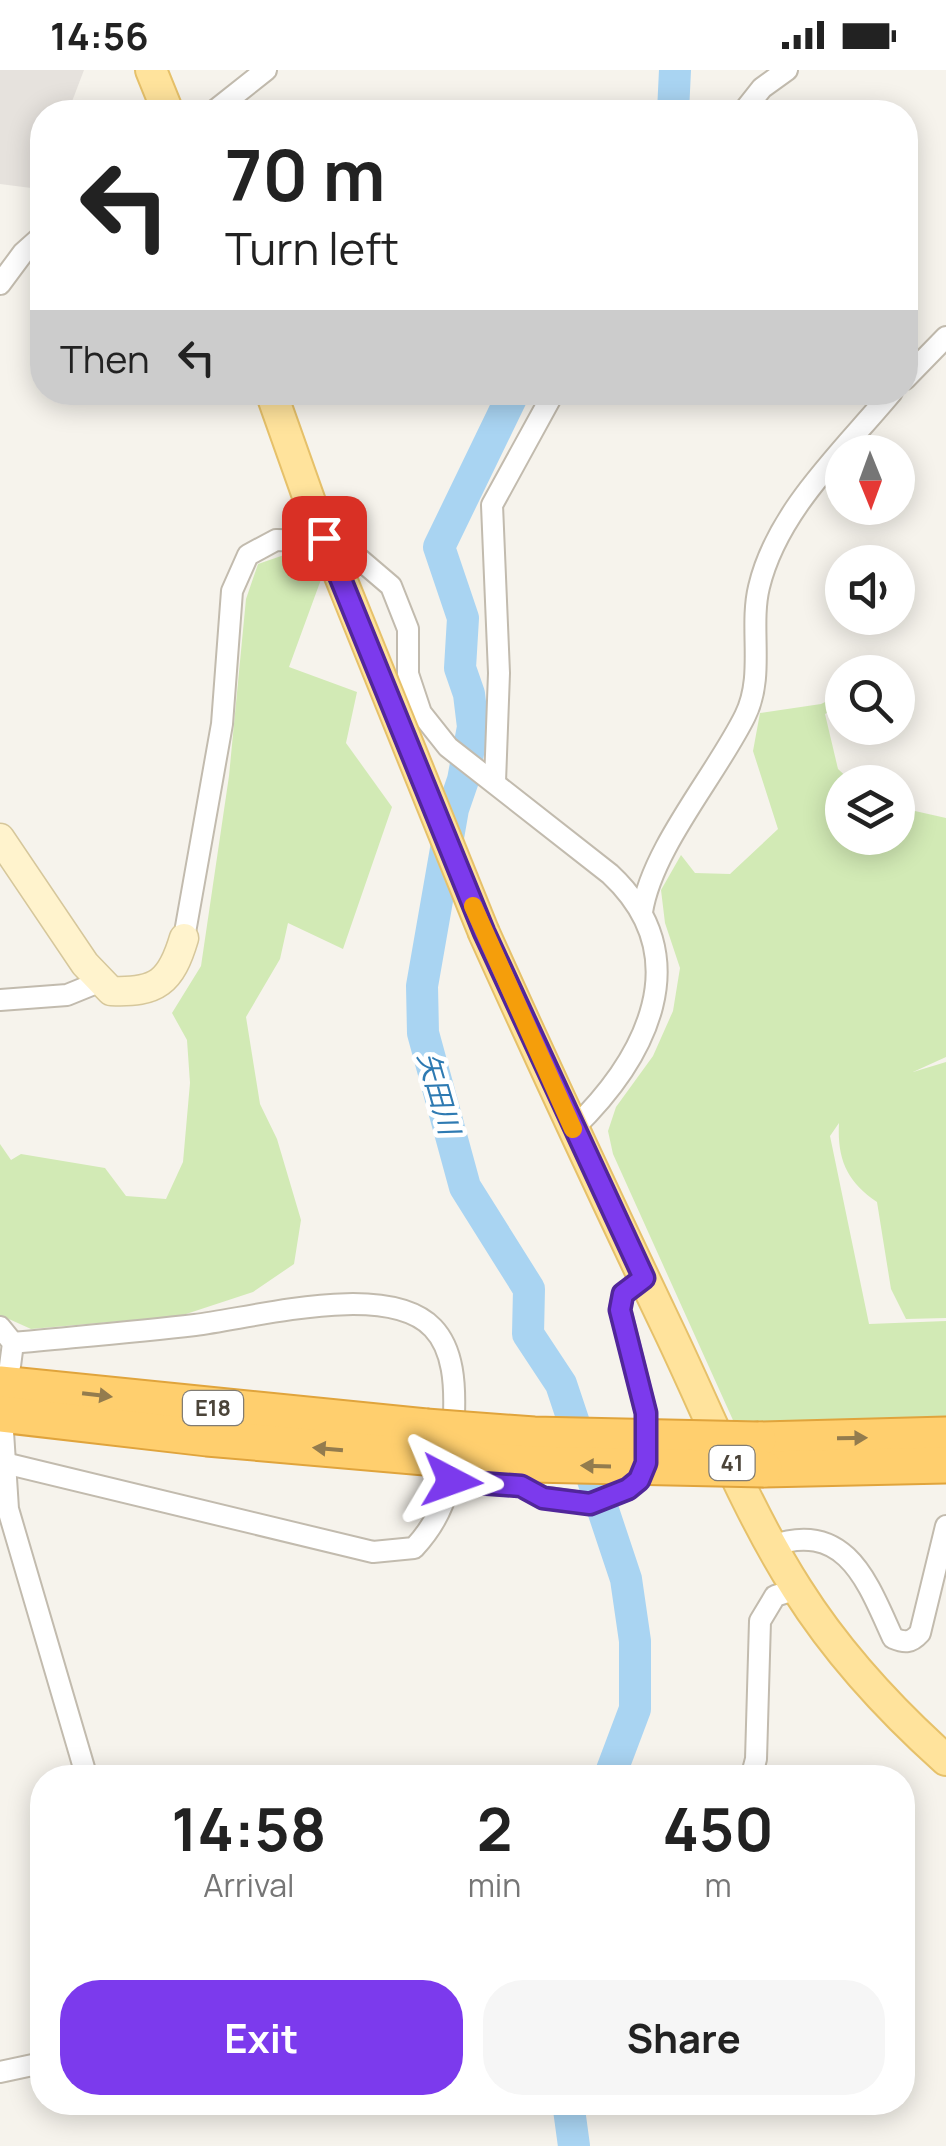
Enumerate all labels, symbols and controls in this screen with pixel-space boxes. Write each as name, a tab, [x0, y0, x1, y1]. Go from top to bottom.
text: 14:56	[50, 9, 149, 61]
text: 70 m	[225, 126, 385, 222]
icon: left	[60, 140, 190, 270]
text: Turn left	[225, 217, 399, 279]
icon: left	[169, 330, 224, 385]
text: Then	[60, 332, 149, 384]
north arrow	[825, 435, 915, 525]
map controls	[825, 435, 915, 855]
pin	[282, 496, 367, 581]
icon: arrive	[297, 511, 352, 566]
button: sound	[825, 545, 915, 635]
button: search	[825, 655, 915, 745]
button: layers	[825, 765, 915, 855]
water label: 矢田川	[410, 1047, 471, 1141]
one-way arrow	[81, 1387, 113, 1403]
road number: E18	[183, 1391, 243, 1425]
position arrow	[400, 1429, 504, 1533]
one-way arrow	[837, 1429, 869, 1445]
one-way arrow	[312, 1440, 344, 1456]
road number: 41	[710, 1446, 754, 1480]
one-way arrow	[580, 1458, 612, 1474]
text: 14:58	[171, 1787, 326, 1869]
text: 2	[477, 1787, 512, 1869]
text: 450	[663, 1787, 774, 1869]
text: Arrival	[203, 1863, 295, 1907]
text: min	[468, 1863, 521, 1907]
text: m	[705, 1863, 732, 1907]
button: Exit	[60, 1980, 463, 2095]
button: Share	[483, 1980, 885, 2095]

